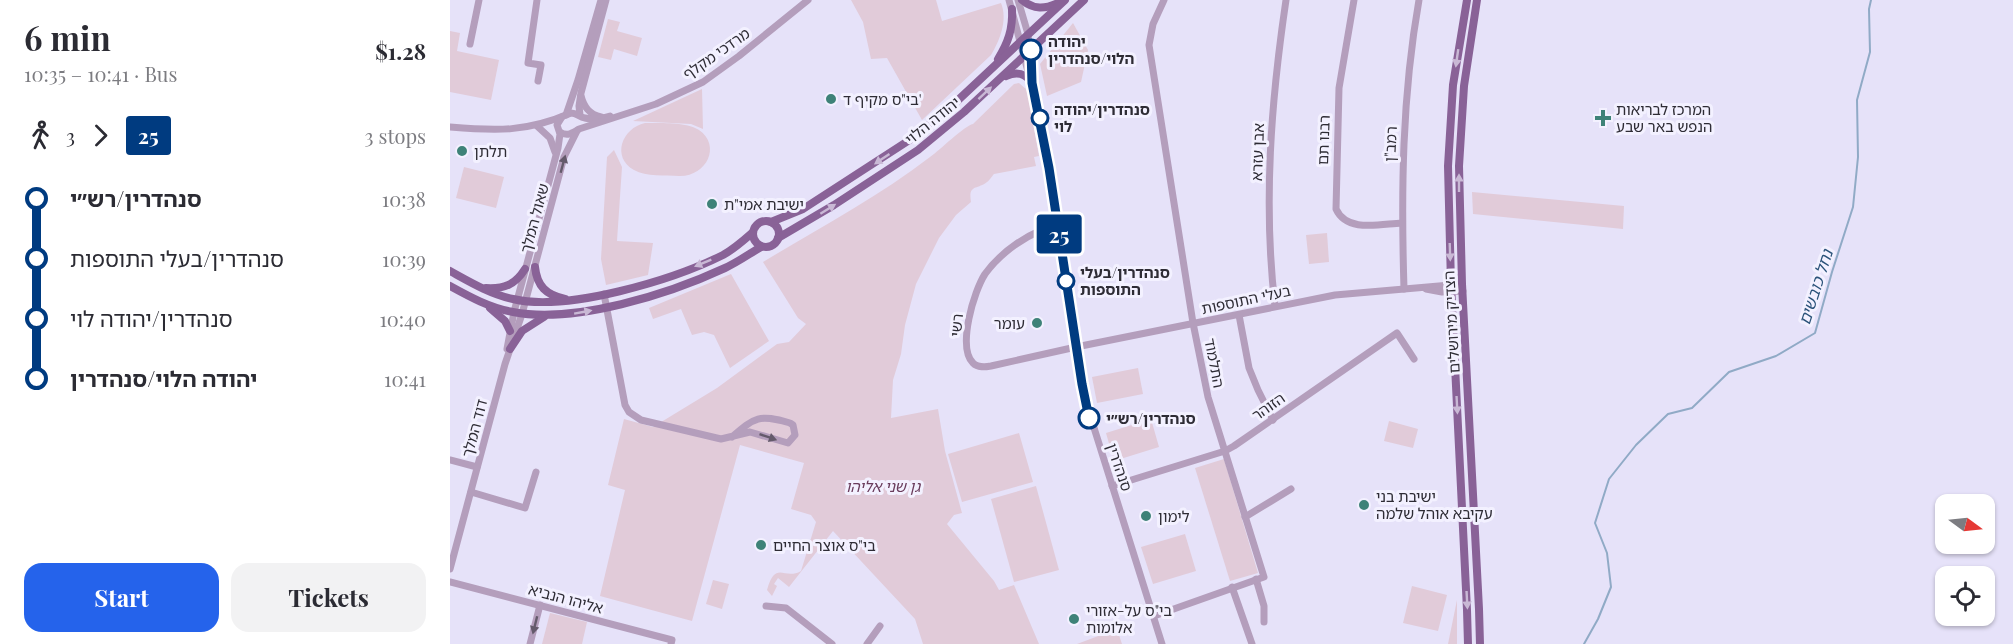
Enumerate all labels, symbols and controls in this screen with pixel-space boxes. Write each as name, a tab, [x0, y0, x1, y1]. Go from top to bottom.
text: 6 min	[24, 15, 111, 59]
street label: מרדכי מקלף	[679, 23, 753, 83]
place label: יהודה הלוי/סנהדרין	[1048, 31, 1134, 68]
text: $1.28	[375, 36, 426, 66]
marker: יהודה הלוי/סנהדרין	[1020, 39, 1042, 61]
one-way arrow	[1453, 48, 1462, 67]
text: 10:35 – 10:41 · Bus	[24, 60, 177, 87]
one-way arrow	[977, 86, 992, 100]
place label: בי"ס מקיף ד'	[843, 89, 922, 109]
marker: בי"ס מקיף ד'	[824, 92, 838, 106]
street label: יהודה הלוי	[900, 92, 964, 148]
place label: סנהדרין/יהודה לוי	[1054, 99, 1150, 136]
place label: המרכז לבריאות הנפש באר שבע	[1616, 99, 1712, 136]
marker: סנהדרין/יהודה לוי	[1031, 109, 1049, 127]
marker: המרכז לבריאות הנפש באר שבע	[1594, 109, 1612, 127]
street label: רבנו תם	[1312, 115, 1334, 165]
icon: walk	[24, 119, 57, 152]
icon: forward	[84, 119, 117, 152]
text: 25	[138, 121, 159, 149]
text: 3	[66, 122, 75, 149]
text: 3 stops	[364, 122, 426, 149]
street label: אבן עזרא	[1246, 123, 1268, 181]
street label: רמב"ן	[1379, 126, 1401, 162]
place label: תלתן	[474, 141, 507, 161]
marker: תלתן	[455, 144, 469, 158]
one-way arrow	[874, 153, 890, 164]
one-way arrow	[558, 155, 568, 173]
one-way arrow	[1454, 174, 1464, 193]
street label: שאול המלך	[515, 181, 553, 255]
text: סנהדרין/רש״י	[70, 183, 202, 213]
text: 10:38	[382, 185, 426, 212]
place label: ישיבת אמי"ת	[724, 194, 804, 214]
marker: ישיבת אמי"ת	[705, 197, 719, 211]
one-way arrow	[820, 203, 837, 214]
line badge: 25	[1032, 214, 1086, 254]
text: 25	[1049, 220, 1069, 248]
text: סנהדרין/בעלי התוספות	[70, 243, 284, 273]
one-way arrow	[1445, 243, 1455, 262]
text: 10:39	[382, 245, 426, 272]
water label: נחל כובשים	[1793, 246, 1837, 327]
one-way arrow	[694, 259, 712, 268]
place label: סנהדרין/בעלי התוספות	[1080, 262, 1170, 299]
street label: הצדיק מירושלים	[1438, 270, 1464, 374]
marker: סנהדרין/בעלי התוספות	[1057, 272, 1075, 290]
street label: בעלי התוספות	[1200, 280, 1293, 318]
text: סנהדרין/יהודה לוי	[70, 303, 233, 333]
text: 10:40	[379, 305, 426, 332]
one-way arrow	[574, 307, 593, 316]
street label: רשי	[945, 312, 967, 338]
place label: עומר	[994, 313, 1025, 333]
marker: עומר	[1030, 316, 1044, 330]
street label: התלמוד	[1200, 337, 1230, 389]
text: יהודה הלוי/סנהדרין	[70, 363, 257, 393]
text: 10:41	[384, 365, 426, 392]
street label: הזוהר	[1247, 387, 1289, 425]
one-way arrow	[1452, 396, 1462, 415]
street label: דוד המלך	[457, 397, 491, 459]
marker: סנהדרין/רש״י	[1078, 407, 1100, 429]
place label: סנהדרין/רש״י	[1106, 408, 1196, 428]
one-way arrow	[759, 433, 777, 442]
street label: סנהדרין	[1102, 440, 1138, 494]
park label: גן שני אליהו	[846, 476, 922, 496]
place label: ישיבת בני עקיבא אוהל שלמה	[1376, 486, 1493, 523]
north arrow	[1935, 494, 1995, 554]
map controls	[1935, 494, 1995, 626]
marker: ישיבת בני עקיבא אוהל שלמה	[1357, 498, 1371, 512]
place label: לימון	[1158, 506, 1190, 526]
marker: לימון	[1139, 509, 1153, 523]
place label: בי"ס אוצר החיים	[773, 535, 876, 555]
marker: בי"ס אוצר החיים	[754, 538, 768, 552]
button: Start	[24, 563, 219, 632]
button: Tickets	[231, 563, 426, 632]
button: locate	[1935, 566, 1995, 626]
street label: אליהו הנביא	[526, 578, 606, 618]
one-way arrow	[1462, 591, 1471, 610]
place label: בי"ס על-אזורי אלומות	[1086, 600, 1173, 637]
marker: בי"ס על-אזורי אלומות	[1067, 612, 1081, 626]
one-way arrow	[529, 616, 539, 634]

